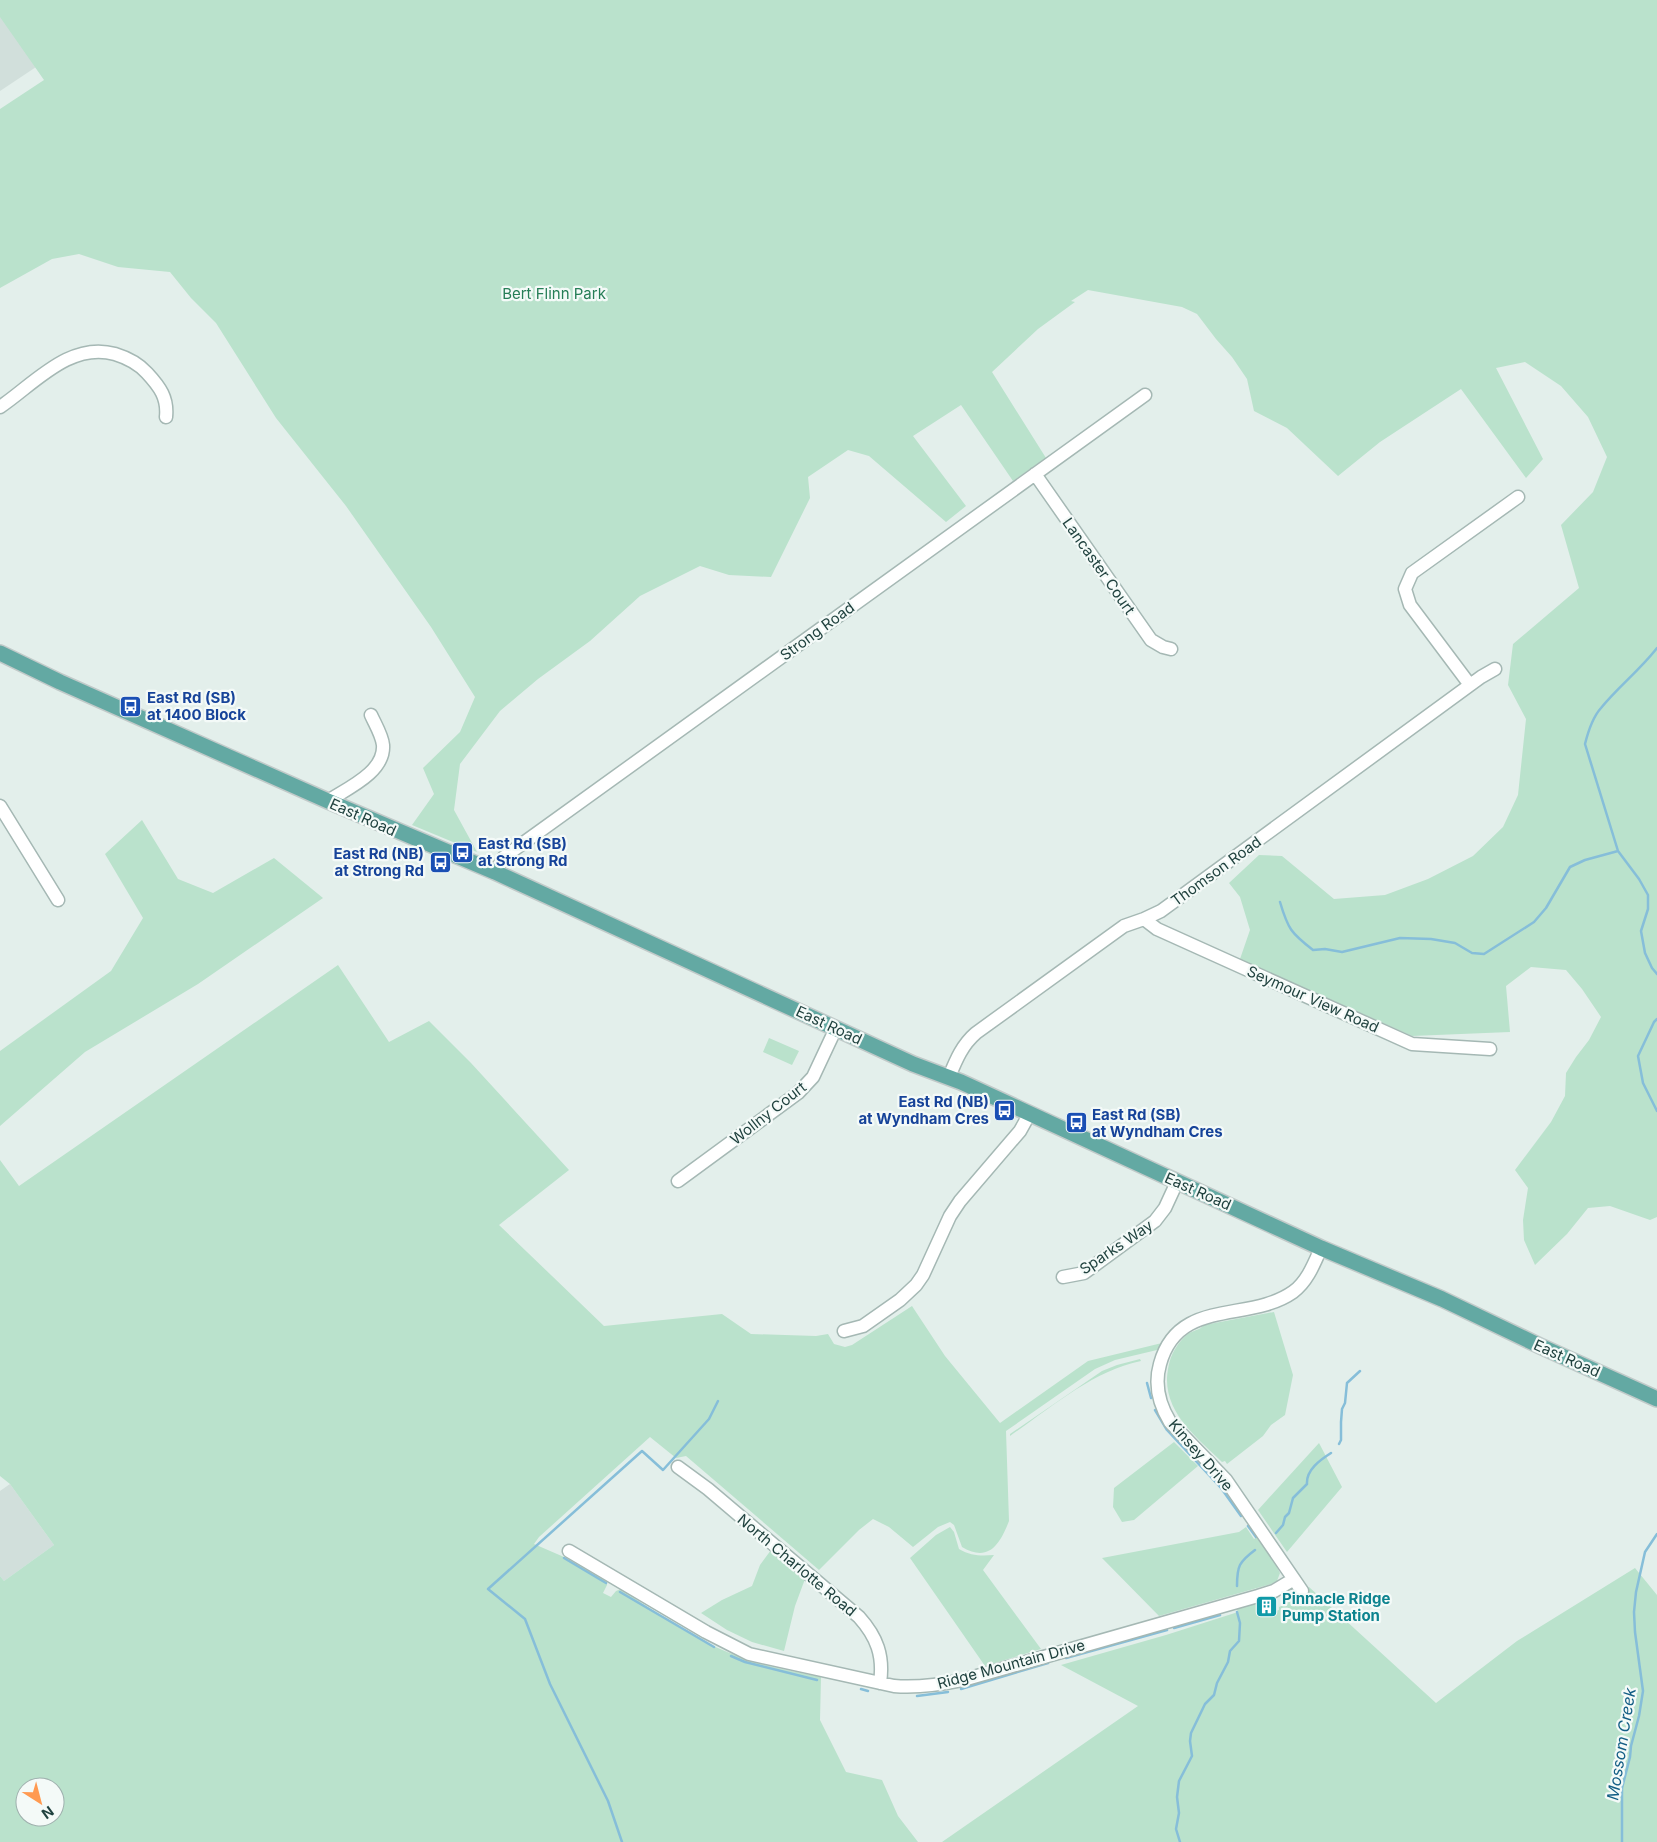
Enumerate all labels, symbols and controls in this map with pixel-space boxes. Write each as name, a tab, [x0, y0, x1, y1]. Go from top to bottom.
park label: Bert Flinn Park	[502, 284, 607, 303]
street label: Lancaster Court	[1059, 514, 1139, 618]
street label: Strong Road	[776, 598, 858, 664]
place label: East Rd (SB) at 1400 Block	[147, 688, 246, 724]
bus stop icon: East Rd (SB) at 1400 Block	[119, 694, 143, 718]
street label: East Road	[327, 794, 399, 840]
street label: Thomson Road	[1167, 832, 1265, 910]
place label: East Rd (SB) at Strong Rd	[478, 834, 568, 870]
bus stop icon: East Rd (SB) at Strong Rd	[450, 840, 474, 864]
place label: East Rd (NB) at Strong Rd	[333, 844, 424, 880]
bus stop icon: East Rd (NB) at Strong Rd	[428, 850, 452, 874]
street label: Seymour View Road	[1244, 961, 1382, 1037]
street label: East Road	[793, 1001, 865, 1049]
street label: Wollny Court	[726, 1077, 810, 1149]
place label: East Rd (NB) at Wyndham Cres	[858, 1092, 989, 1128]
bus stop icon: East Rd (NB) at Wyndham Cres	[993, 1098, 1017, 1122]
place label: East Rd (SB) at Wyndham Cres	[1092, 1105, 1223, 1141]
bus stop icon: East Rd (SB) at Wyndham Cres	[1064, 1111, 1088, 1135]
street label: East Road	[1162, 1168, 1234, 1214]
street label: Sparks Way	[1076, 1215, 1157, 1278]
street label: East Road	[1531, 1335, 1603, 1381]
street label: Kinsey Drive	[1165, 1415, 1237, 1495]
street label: North Charlotte Road	[734, 1510, 860, 1620]
place label: Pinnacle Ridge Pump Station	[1282, 1589, 1390, 1625]
building icon: Pinnacle Ridge Pump Station	[1254, 1595, 1278, 1619]
street label: Ridge Mountain Drive	[935, 1635, 1087, 1693]
water label: Mossom Creek	[1602, 1686, 1640, 1802]
north arrow	[15, 1777, 65, 1827]
text: N	[39, 1803, 57, 1823]

